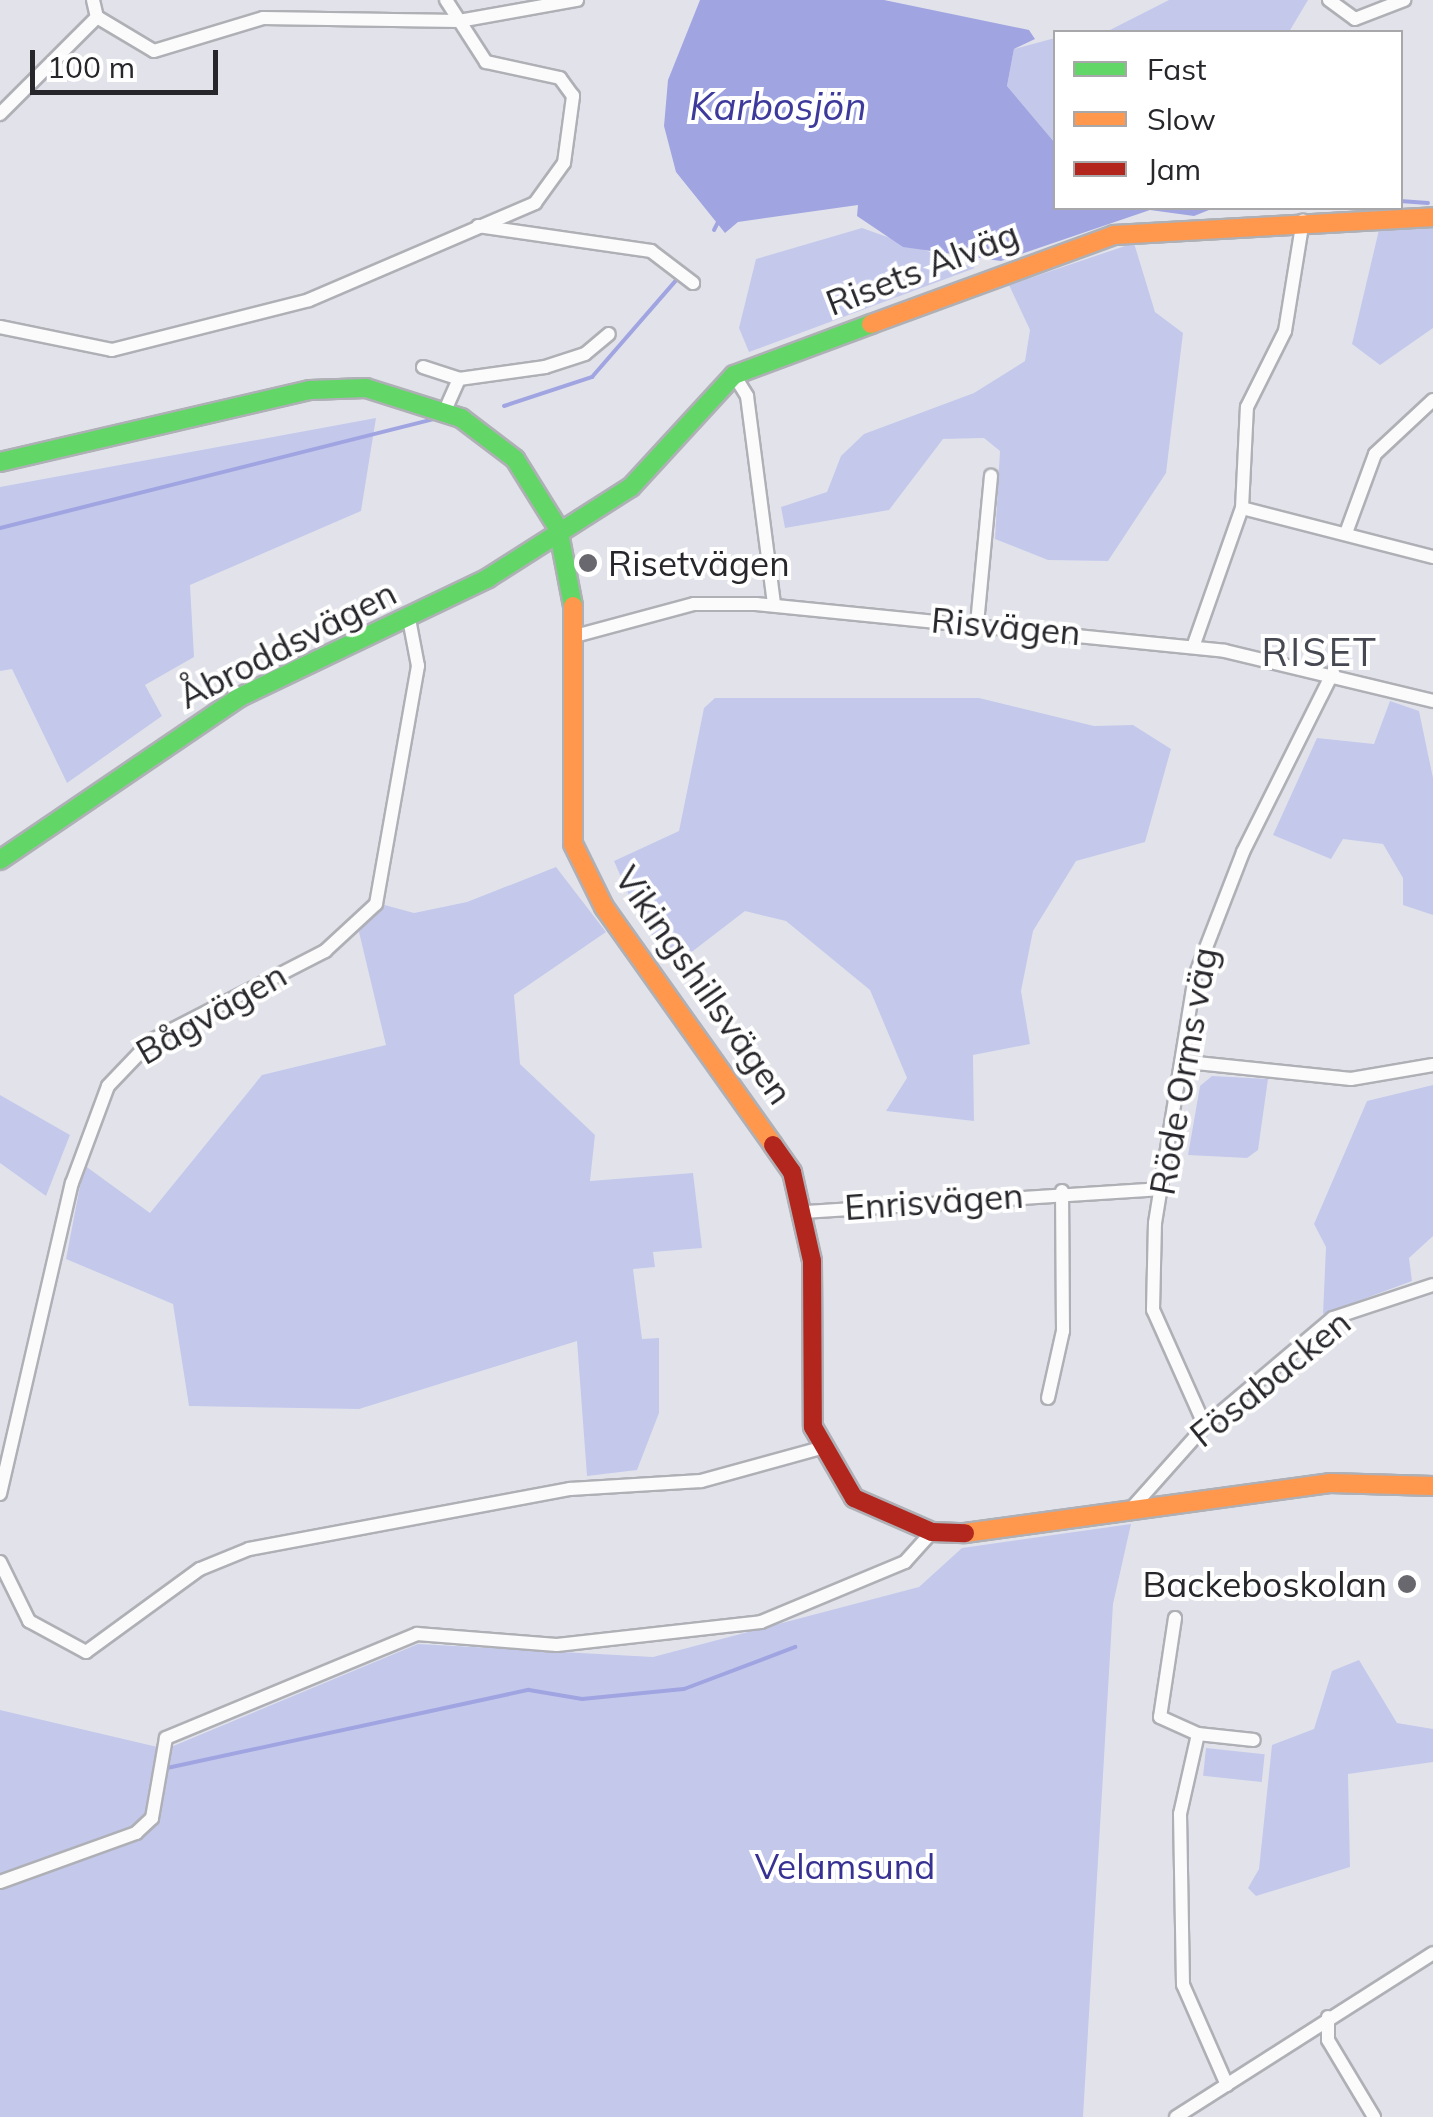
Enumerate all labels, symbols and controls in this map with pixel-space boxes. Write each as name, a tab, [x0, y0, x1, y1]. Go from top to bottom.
scale bar	[35, 30, 222, 92]
legend	[1053, 30, 1403, 210]
text: 100 m	[47, 48, 135, 86]
text: Fast	[1147, 50, 1207, 88]
water label: Karbosjön	[689, 84, 867, 130]
text: Slow	[1147, 100, 1216, 138]
text: Jam	[1147, 150, 1201, 188]
street label: Risets Alväg	[820, 212, 1024, 324]
place label: Risetvägen	[608, 542, 790, 584]
marker: Risetvägen	[577, 552, 599, 574]
street label: Åbroddsvägen	[171, 571, 403, 717]
street label: Risvägen	[930, 599, 1082, 653]
district label: RISET	[1261, 630, 1379, 676]
street label: Vikingshillsvägen	[606, 858, 802, 1112]
street label: Röde Orms väg	[1141, 944, 1225, 1198]
street label: Bågvägen	[129, 953, 293, 1073]
street label: Enrisvägen	[843, 1174, 1025, 1228]
street label: Fösabacken	[1181, 1301, 1359, 1455]
place label: Backeboskolan	[1143, 1563, 1387, 1605]
marker: Backeboskolan	[1396, 1573, 1418, 1595]
park label: Velamsund	[755, 1845, 935, 1887]

